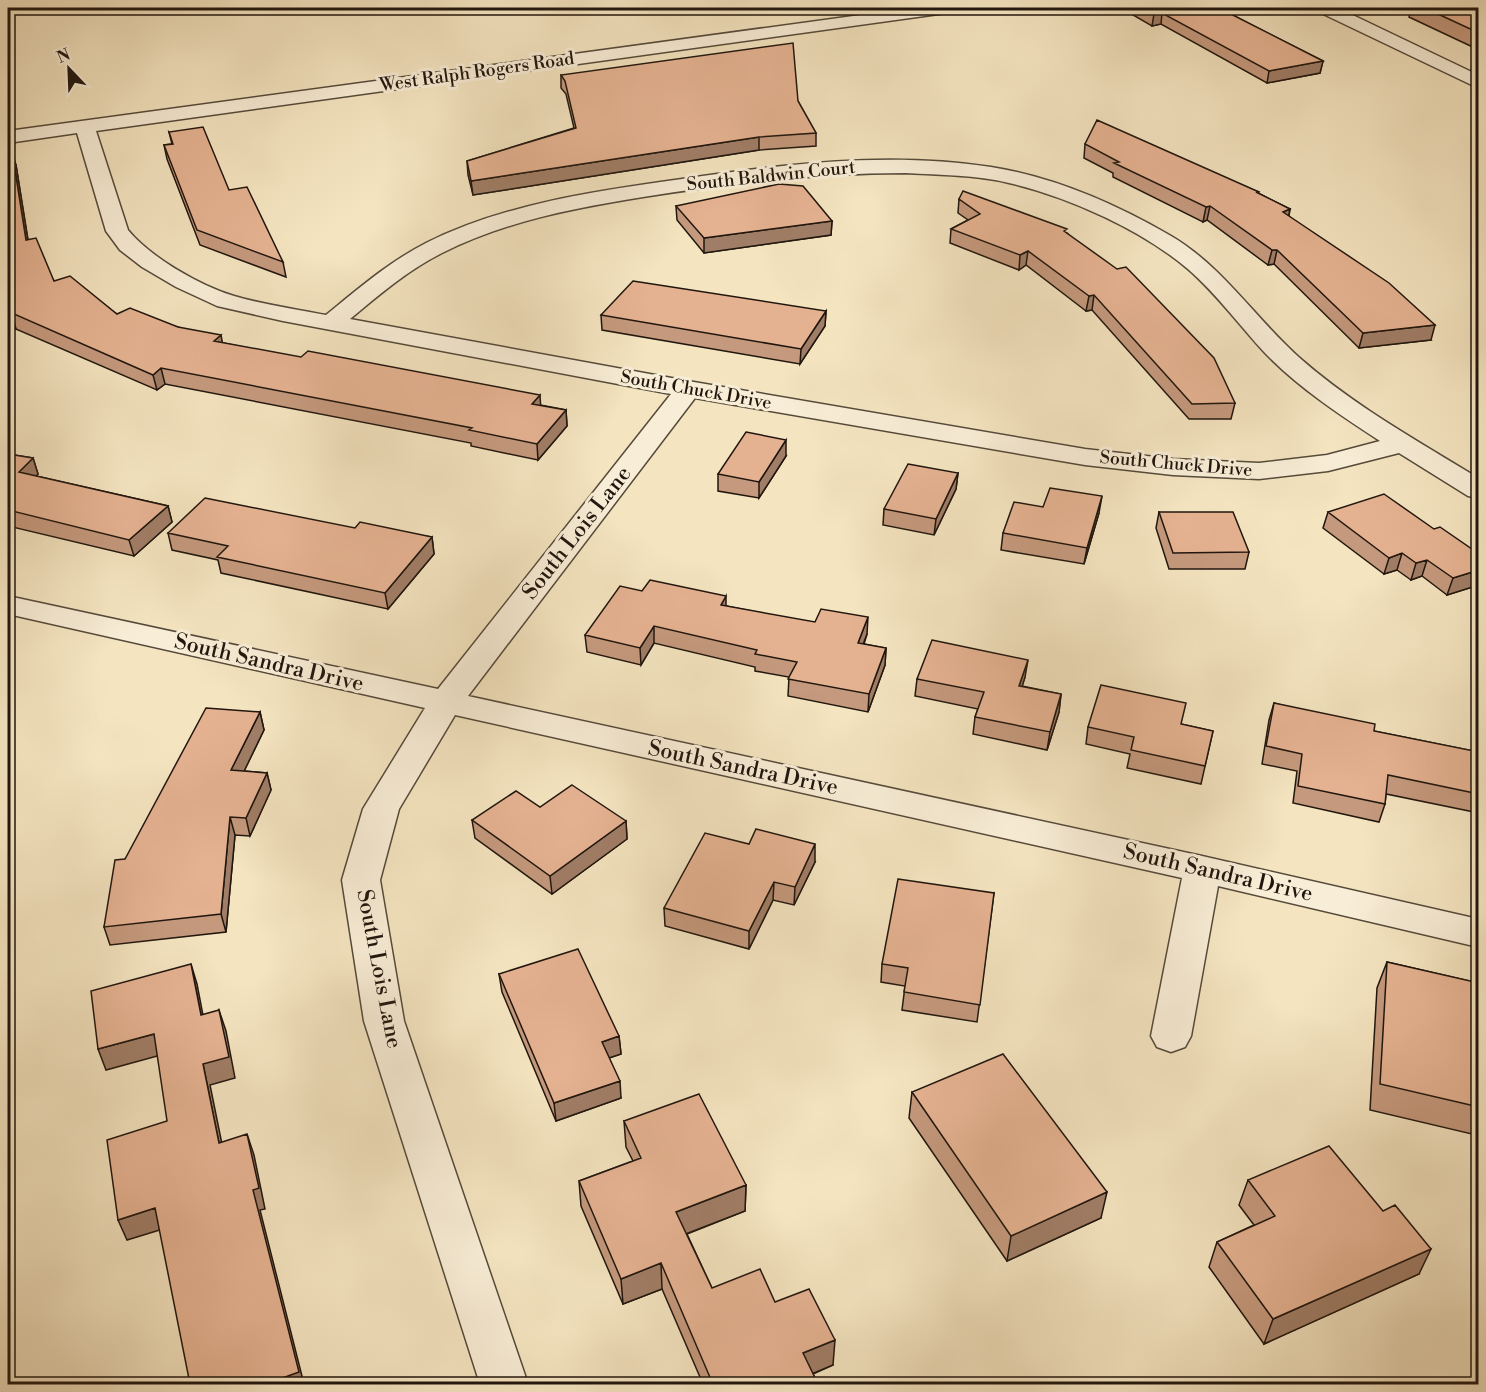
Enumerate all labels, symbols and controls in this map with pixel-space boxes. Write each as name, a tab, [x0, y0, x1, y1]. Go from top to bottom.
north arrow	[39, 39, 99, 99]
text: N	[54, 44, 74, 68]
street label: West Ralph Rogers Road	[377, 47, 577, 97]
street label: South Baldwin Court	[686, 156, 857, 196]
street label: South Chuck Drive	[619, 365, 773, 415]
street label: South Chuck Drive	[1099, 446, 1253, 482]
street label: South Lois Lane	[517, 461, 637, 605]
street label: South Sandra Drive	[172, 628, 366, 698]
street label: South Sandra Drive	[645, 735, 841, 801]
street label: South Sandra Drive	[1121, 838, 1315, 908]
street label: South Lois Lane	[350, 887, 408, 1051]

